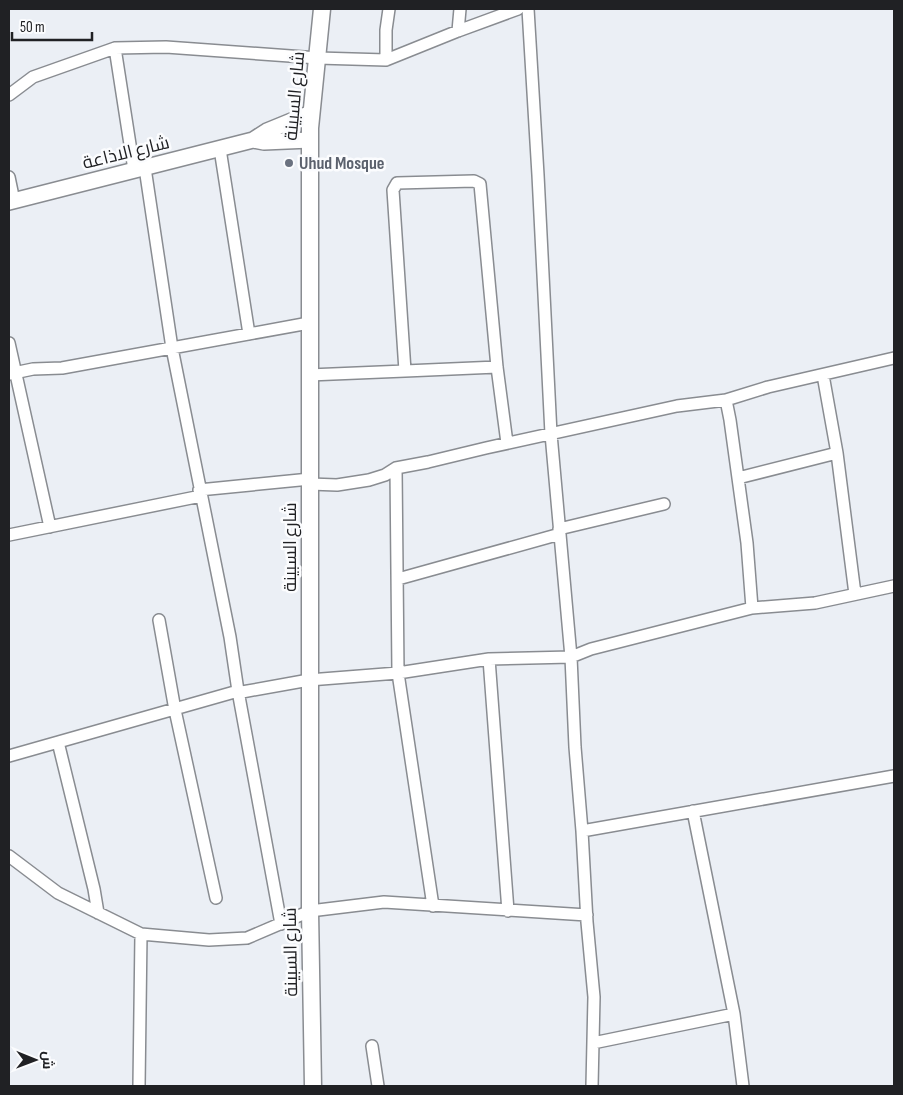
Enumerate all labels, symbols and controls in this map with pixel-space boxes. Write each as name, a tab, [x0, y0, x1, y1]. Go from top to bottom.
scale bar	[12, 10, 92, 42]
text: 50 m	[20, 18, 45, 37]
street label: شارع السبينة	[281, 51, 310, 141]
street label: شارع الاذاعة	[80, 132, 172, 175]
place label: Uhud Mosque	[299, 153, 384, 174]
marker: Uhud Mosque	[283, 157, 295, 169]
street label: شارع السبينة	[280, 502, 302, 592]
street label: شارع السبينة	[280, 907, 303, 997]
north arrow	[10, 1035, 60, 1085]
text: ش	[39, 1051, 56, 1069]

